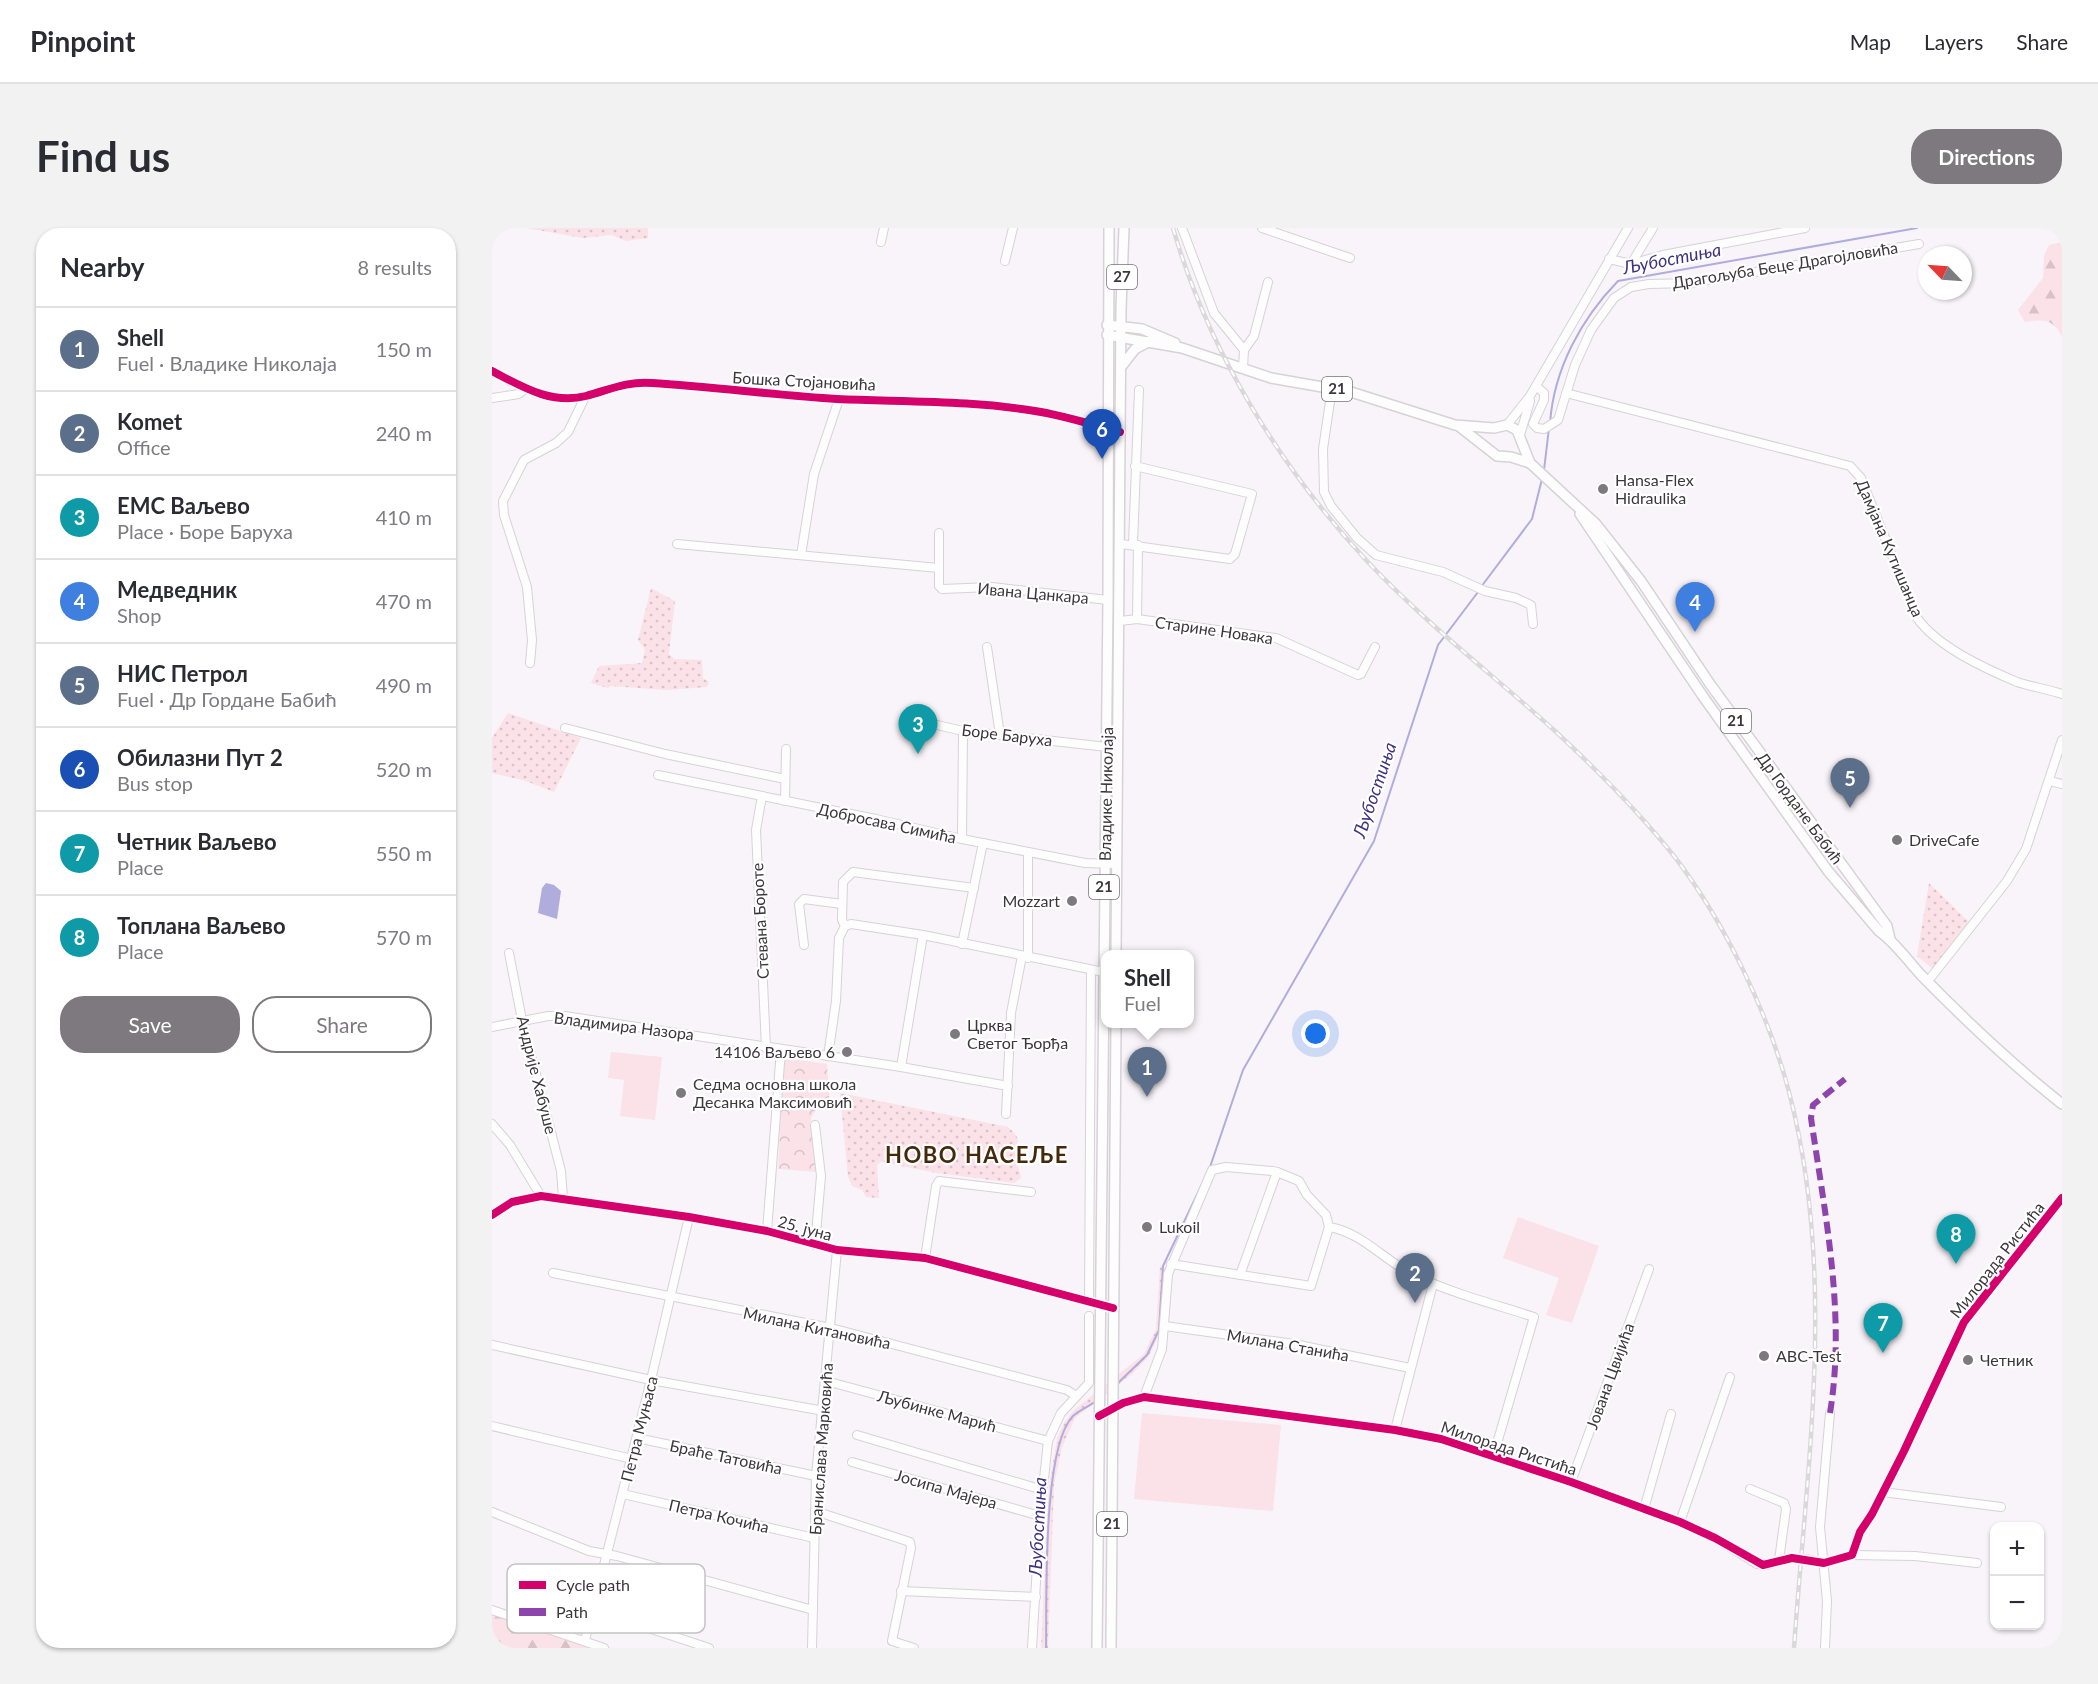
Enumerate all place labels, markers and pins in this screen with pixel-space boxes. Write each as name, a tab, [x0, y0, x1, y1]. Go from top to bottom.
pin: 6	[1082, 410, 1122, 459]
place label: Hansa-Flex Hidraulika	[1615, 470, 1694, 507]
marker: Hansa-Flex Hidraulika	[1596, 482, 1610, 496]
pin: 4	[1676, 582, 1714, 632]
pin: 3	[898, 704, 938, 754]
pin: 5	[1830, 758, 1870, 808]
place label: DriveCafe	[1909, 830, 1979, 849]
marker: DriveCafe	[1890, 833, 1904, 847]
place label: Mozzart	[1003, 891, 1060, 910]
marker: Mozzart	[1065, 894, 1079, 908]
place label: Црква Светог Ђорђа	[967, 1015, 1068, 1052]
marker: Црква Светог Ђорђа	[948, 1027, 962, 1041]
place label: 14106 Ваљево 6	[714, 1042, 835, 1061]
marker: 14106 Ваљево 6	[840, 1045, 854, 1059]
pin: 1	[1128, 1048, 1166, 1097]
place label: Седма основна школа Десанка Максимовић	[693, 1074, 856, 1111]
marker: Седма основна школа Десанка Максимовић	[674, 1086, 688, 1100]
pin: 8	[1936, 1214, 1976, 1264]
place label: Lukoil	[1159, 1217, 1200, 1236]
marker: Lukoil	[1140, 1220, 1154, 1234]
pin: 2	[1396, 1254, 1434, 1303]
pin: 7	[1864, 1304, 1902, 1353]
place label: ABC-Test	[1776, 1346, 1842, 1365]
marker: ABC-Test	[1757, 1349, 1771, 1363]
place label: Четник	[1980, 1350, 2034, 1369]
marker: Четник	[1961, 1353, 1975, 1367]

